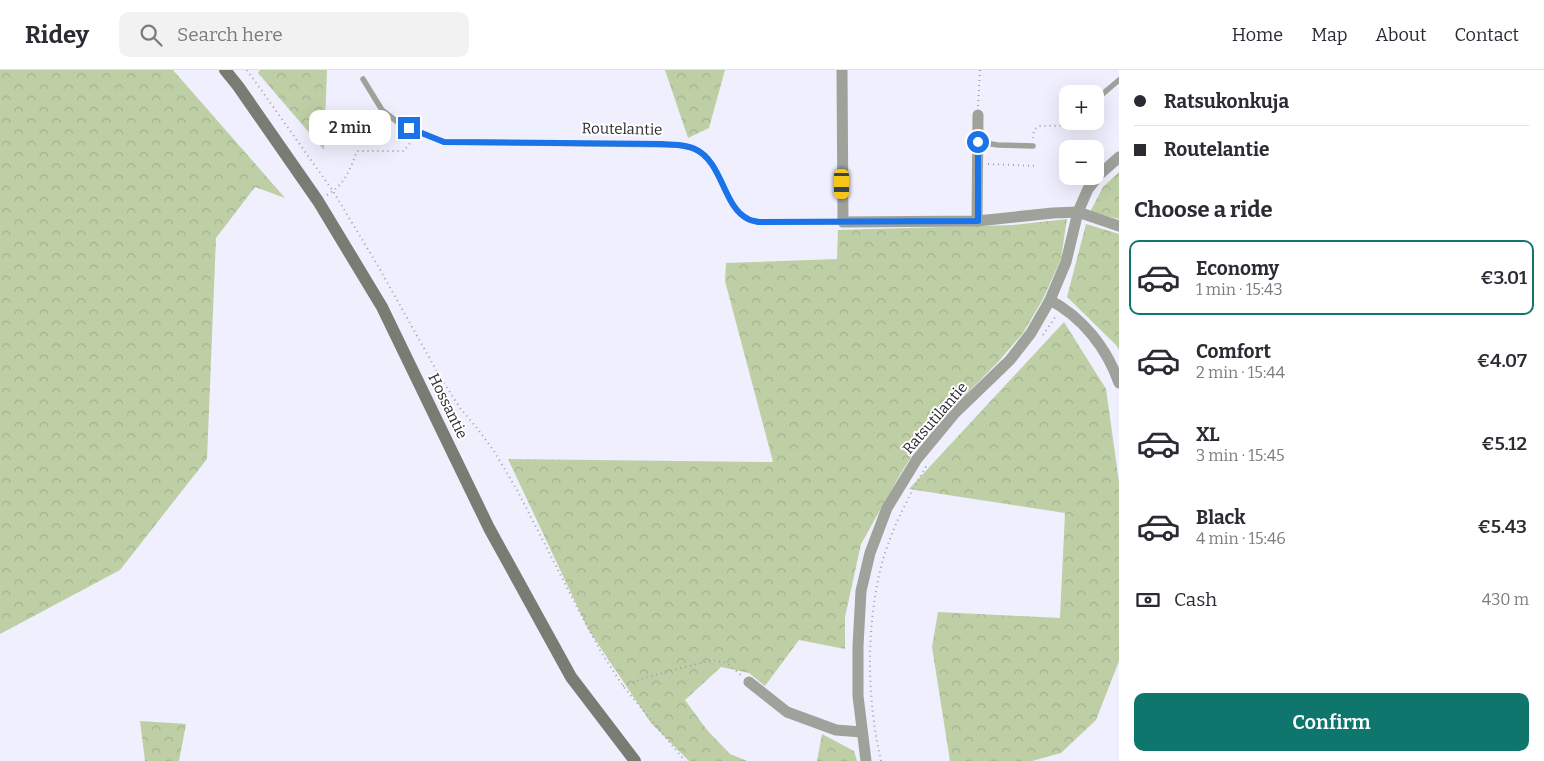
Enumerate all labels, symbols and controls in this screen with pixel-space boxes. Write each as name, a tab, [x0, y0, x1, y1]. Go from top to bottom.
search box	[119, 12, 469, 57]
text: Ridey	[25, 21, 89, 49]
icon: search	[137, 21, 165, 49]
text: Search here	[177, 23, 283, 46]
text: Home	[1232, 24, 1283, 46]
text: Map	[1311, 24, 1347, 46]
text: About	[1375, 24, 1426, 46]
text: Contact	[1454, 24, 1519, 46]
map controls	[1059, 85, 1104, 185]
button: +	[1059, 85, 1104, 130]
text: Ratsukonkuja	[1164, 90, 1289, 113]
callout: 2 min	[309, 110, 392, 146]
route end	[398, 117, 420, 139]
text: 2 min	[329, 118, 371, 137]
street label: Routelantie	[581, 119, 663, 139]
route start	[967, 131, 989, 153]
text: Routelantie	[1164, 138, 1270, 161]
button: −	[1059, 140, 1104, 185]
car	[834, 169, 849, 199]
text: Choose a ride	[1134, 196, 1273, 223]
icon: car	[1136, 255, 1181, 300]
text: Economy	[1196, 257, 1279, 280]
text: €3.01	[1480, 266, 1527, 289]
text: 1 min · 15:43	[1196, 280, 1283, 299]
icon: car	[1136, 338, 1181, 383]
text: Comfort	[1196, 340, 1271, 363]
text: €4.07	[1477, 349, 1527, 372]
text: 2 min · 15:44	[1196, 363, 1285, 382]
street label: Hossantie	[424, 370, 472, 442]
street label: Ratsutilantie	[899, 378, 971, 458]
icon: car	[1136, 421, 1181, 466]
text: XL	[1196, 423, 1220, 446]
text: €5.12	[1481, 432, 1527, 455]
text: 3 min · 15:45	[1196, 446, 1285, 465]
icon: car	[1136, 504, 1181, 549]
text: Black	[1196, 506, 1246, 529]
text: €5.43	[1478, 515, 1527, 538]
text: 4 min · 15:46	[1196, 529, 1286, 548]
icon: cash	[1134, 586, 1162, 614]
text: Cash	[1174, 588, 1217, 611]
text: 430 m	[1482, 590, 1529, 609]
button: Confirm	[1134, 693, 1529, 751]

